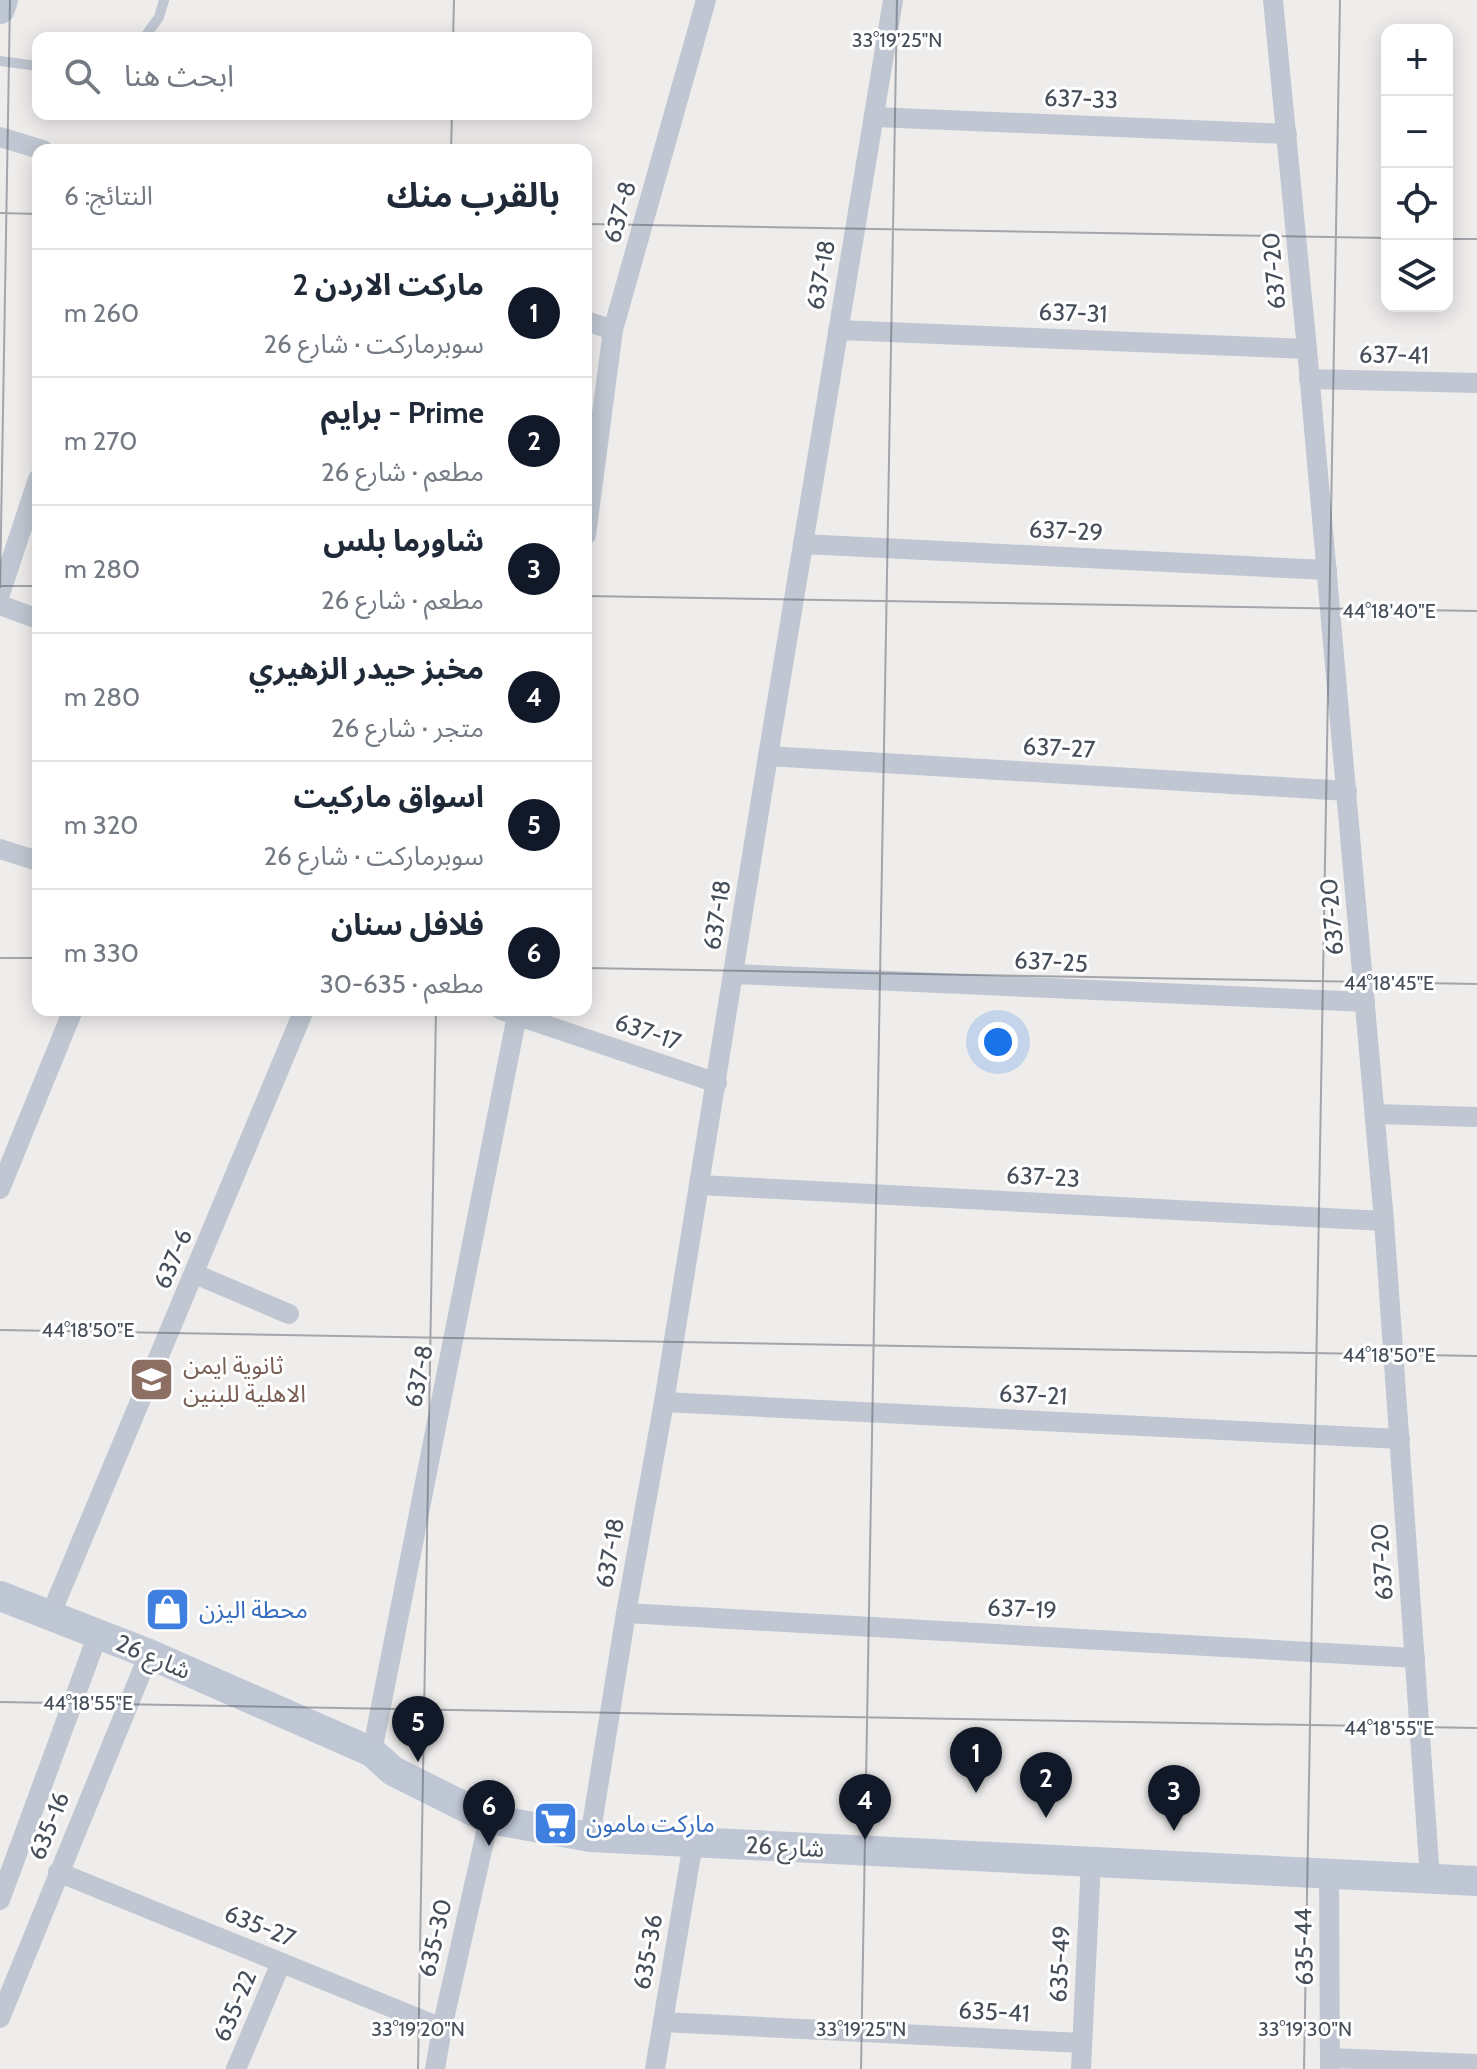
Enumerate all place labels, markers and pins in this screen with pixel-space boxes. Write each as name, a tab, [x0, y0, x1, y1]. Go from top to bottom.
place label: ثانوية ايمن الاهلية للبنين	[183, 1351, 306, 1408]
school or university icon: ثانوية ايمن الاهلية للبنين	[128, 1356, 176, 1404]
shop icon: محطة اليزن	[144, 1586, 192, 1634]
place label: محطة اليزن	[199, 1595, 308, 1624]
pin: 5	[392, 1696, 444, 1762]
pin: 1	[950, 1727, 1002, 1793]
pin: 2	[1020, 1752, 1072, 1818]
pin: 3	[1148, 1765, 1200, 1831]
pin: 4	[839, 1774, 891, 1840]
pin: 6	[463, 1780, 515, 1846]
supermarket icon: ماركت مامون	[531, 1800, 579, 1848]
place label: ماركت مامون	[586, 1809, 715, 1838]

